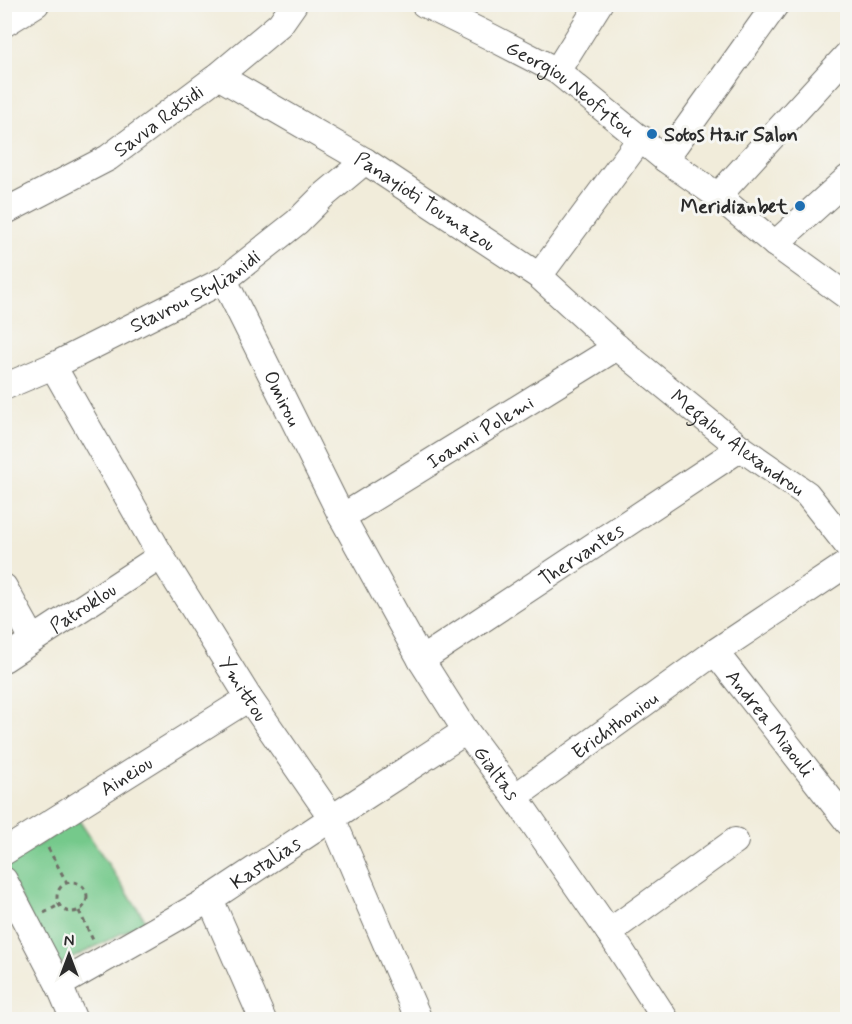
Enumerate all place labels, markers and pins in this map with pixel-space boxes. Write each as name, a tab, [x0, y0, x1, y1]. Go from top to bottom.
place label: Sotos Hair Salon	[664, 122, 798, 149]
marker: Sotos Hair Salon	[645, 127, 659, 141]
place label: Meridianbet	[680, 194, 789, 221]
marker: Meridianbet	[793, 199, 807, 213]

